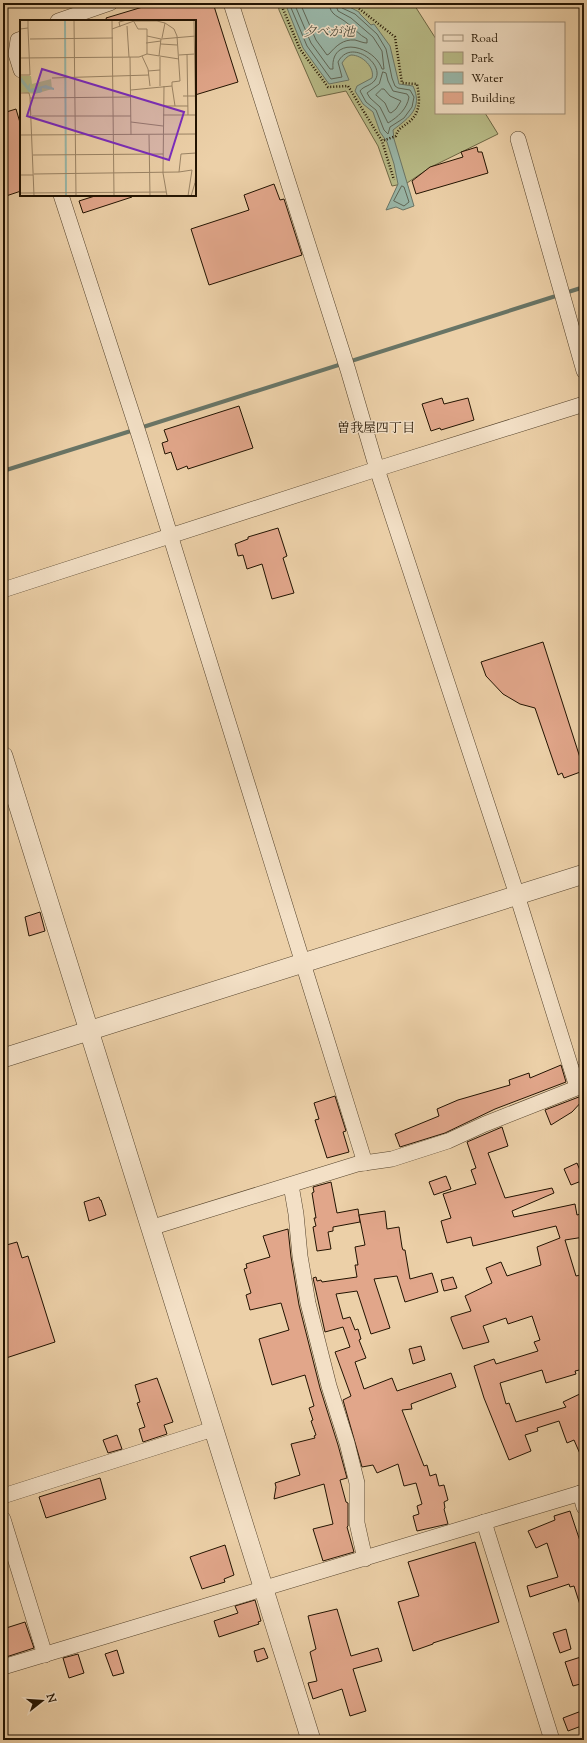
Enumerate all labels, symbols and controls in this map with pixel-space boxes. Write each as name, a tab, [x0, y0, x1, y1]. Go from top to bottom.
inset map	[20, 20, 196, 196]
legend	[435, 22, 565, 114]
water label: 夕べが池	[303, 24, 357, 42]
text: Road	[471, 30, 498, 48]
text: Park	[471, 50, 494, 68]
text: Water	[471, 70, 504, 88]
text: Building	[471, 90, 515, 108]
district label: 曽我屋四丁目	[337, 420, 415, 438]
north arrow	[22, 1681, 62, 1721]
text: N	[41, 1691, 60, 1705]

